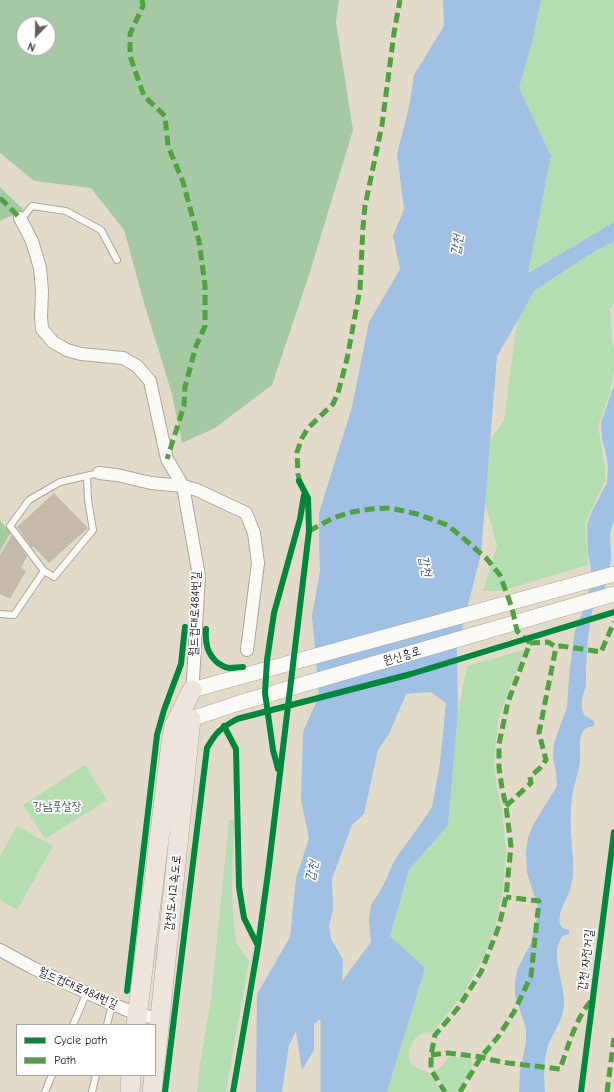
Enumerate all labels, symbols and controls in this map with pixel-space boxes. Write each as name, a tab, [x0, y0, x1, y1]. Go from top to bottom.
north arrow	[16, 16, 56, 56]
text: N	[26, 39, 37, 54]
water label: 갑천	[448, 234, 466, 256]
water label: 갑천	[415, 554, 435, 578]
street label: 월드컵대로484번길	[186, 571, 204, 657]
street label: 원신흥로	[381, 644, 423, 668]
park label: 강남풋살장	[33, 800, 81, 814]
street label: 갑천도시고속도로	[162, 854, 184, 932]
water label: 갑천	[302, 859, 322, 883]
street label: 갑천 자전거길	[575, 928, 597, 992]
street label: 월드컵대로484번길	[36, 964, 120, 1012]
legend	[16, 1024, 156, 1076]
text: Cycle path	[54, 1033, 107, 1047]
text: Path	[54, 1053, 76, 1067]

